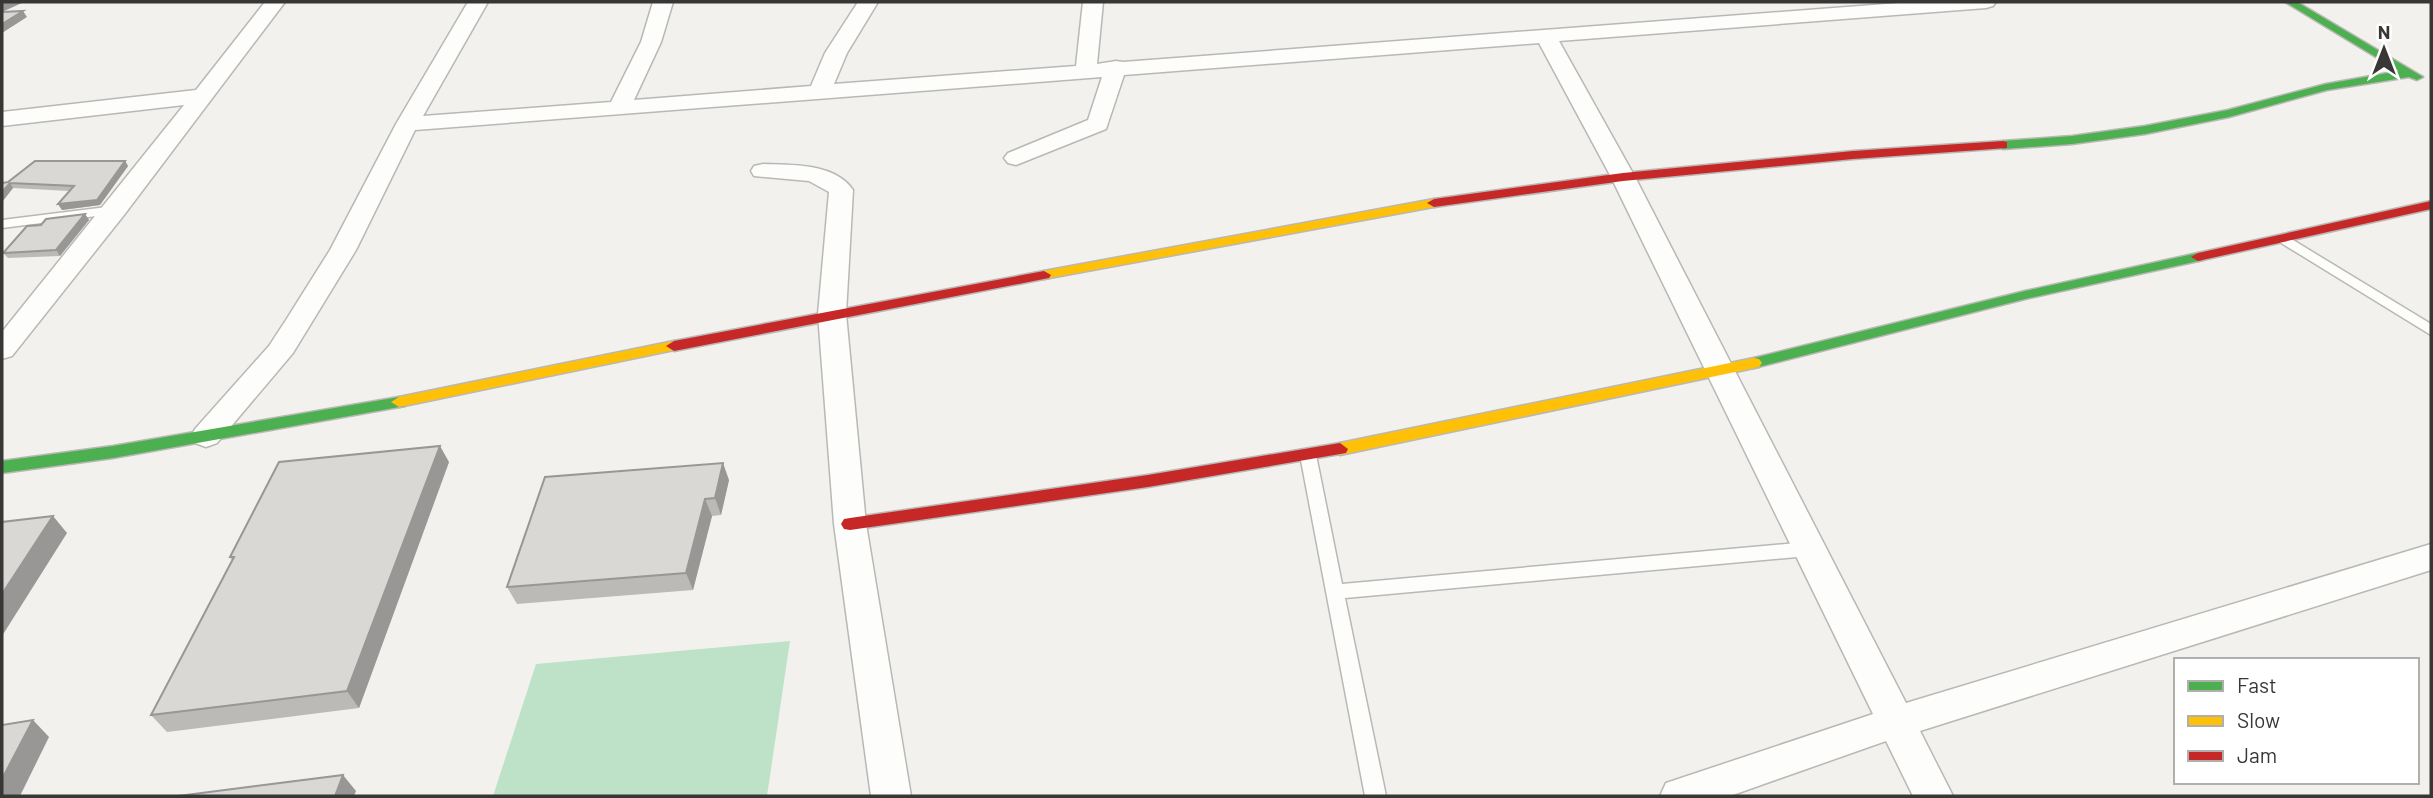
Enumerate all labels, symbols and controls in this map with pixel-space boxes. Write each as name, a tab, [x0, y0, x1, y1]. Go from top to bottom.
north arrow	[2349, 14, 2419, 84]
text: N	[2378, 20, 2390, 43]
legend	[2174, 658, 2419, 784]
text: Fast	[2237, 672, 2277, 697]
text: Slow	[2237, 707, 2280, 732]
text: Jam	[2237, 742, 2277, 767]

